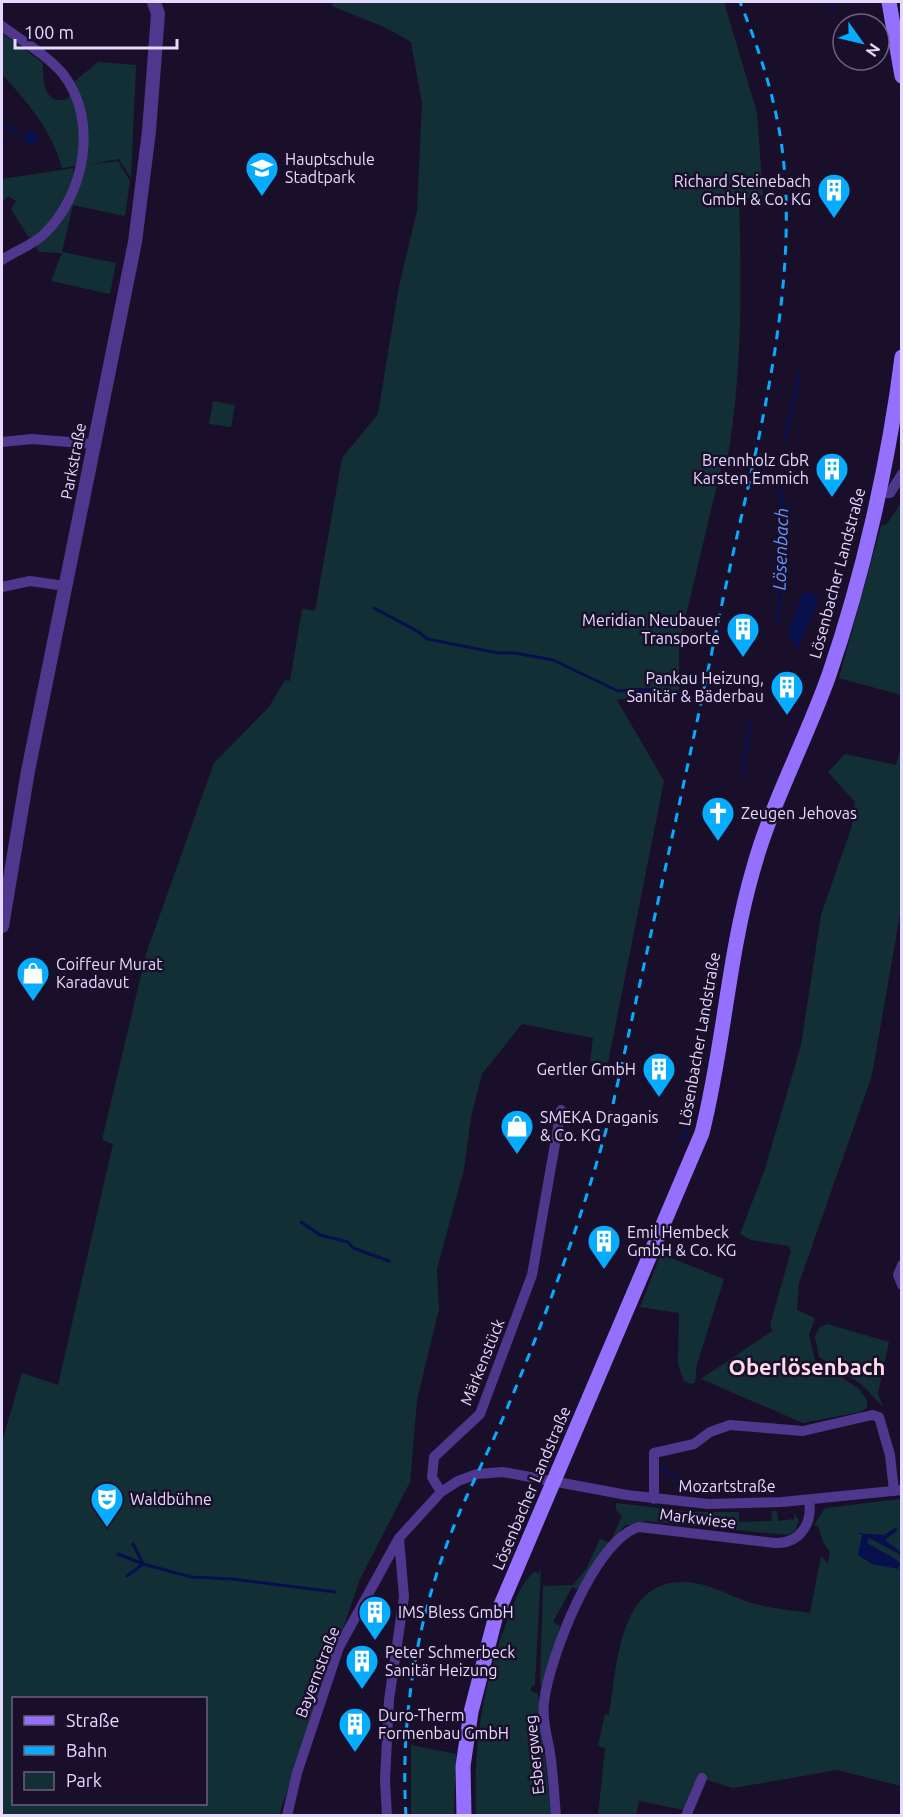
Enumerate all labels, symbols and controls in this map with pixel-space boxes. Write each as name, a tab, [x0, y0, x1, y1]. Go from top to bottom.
scale bar	[15, 12, 177, 50]
north arrow	[831, 12, 891, 72]
text: 100 m	[24, 22, 74, 42]
text: N	[863, 40, 884, 60]
school or university icon: Hauptschule Stadtpark	[244, 150, 280, 197]
place label: Hauptschule Stadtpark	[285, 150, 375, 186]
place label: Richard Steinebach GmbH & Co. KG	[674, 172, 811, 208]
building icon: Richard Steinebach GmbH & Co. KG	[816, 172, 852, 219]
street label: Parkstraße	[57, 421, 89, 501]
place label: Brennholz GbR Karsten Emmich	[693, 451, 809, 487]
building icon: Brennholz GbR Karsten Emmich	[814, 451, 850, 498]
street label: Lösenbacher Landstraße	[806, 486, 868, 660]
water label: Lösenbach	[769, 507, 791, 590]
place label: Meridian Neubauer Transporte	[582, 611, 720, 647]
building icon: Meridian Neubauer Transporte	[725, 611, 761, 658]
place label: Pankau Heizung, Sanitär & Bäderbau	[627, 669, 764, 705]
building icon: Pankau Heizung, Sanitär & Bäderbau	[769, 669, 805, 716]
church icon: Zeugen Jehovas	[700, 795, 736, 842]
place label: Zeugen Jehovas	[741, 804, 857, 822]
street label: Lösenbacher Landstraße	[675, 951, 723, 1127]
shop icon: Coiffeur Murat Karadavut	[15, 955, 51, 1002]
place label: Coiffeur Murat Karadavut	[56, 955, 163, 991]
building icon: Gertler GmbH	[641, 1051, 677, 1098]
place label: Gertler GmbH	[537, 1060, 636, 1078]
shop icon: SMEKA Draganis & Co. KG	[499, 1108, 535, 1155]
place label: SMEKA Draganis & Co. KG	[540, 1108, 659, 1144]
building icon: Emil Hembeck GmbH & Co. KG	[586, 1223, 622, 1270]
place label: Emil Hembeck GmbH & Co. KG	[627, 1223, 736, 1259]
street label: Märkenstück	[456, 1316, 508, 1408]
district label: Oberlösenbach	[729, 1354, 885, 1379]
street label: Lösenbacher Landstraße	[488, 1403, 574, 1573]
street label: Mozartstraße	[678, 1477, 776, 1495]
theatre icon: Waldbühne	[89, 1481, 125, 1528]
place label: Waldbühne	[130, 1490, 212, 1508]
street label: Markwiese	[659, 1504, 737, 1532]
building icon: IMS Bless GmbH	[357, 1594, 393, 1641]
place label: IMS Bless GmbH	[398, 1603, 514, 1621]
street label: Bayernstraße	[291, 1624, 343, 1720]
building icon: Peter Schmerbeck Sanitär Heizung	[344, 1643, 380, 1690]
place label: Peter Schmerbeck Sanitär Heizung	[385, 1643, 515, 1679]
legend	[12, 1697, 207, 1805]
building icon: Duro-Therm Formenbau GmbH	[337, 1706, 373, 1753]
place label: Duro-Therm Formenbau GmbH	[378, 1706, 509, 1742]
text: Straße	[66, 1710, 119, 1730]
street label: Esbergweg	[521, 1714, 547, 1796]
text: Bahn	[66, 1740, 107, 1760]
text: Park	[66, 1770, 102, 1790]

